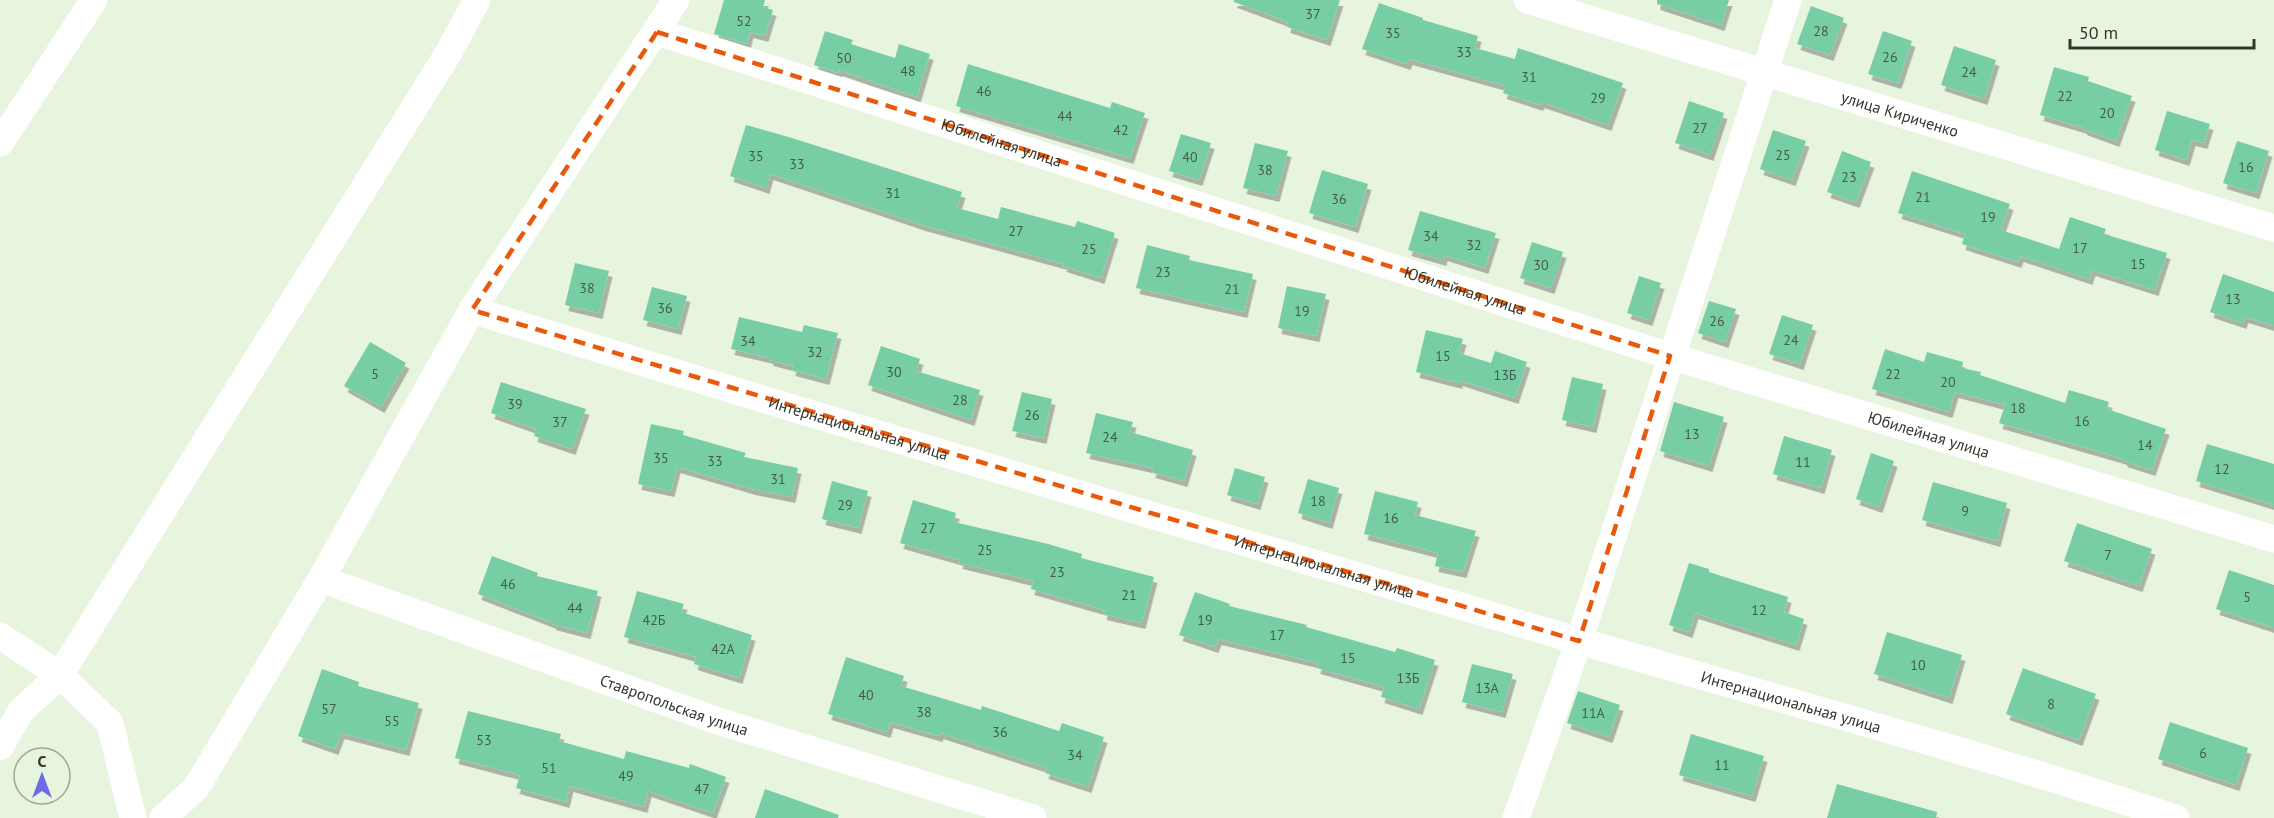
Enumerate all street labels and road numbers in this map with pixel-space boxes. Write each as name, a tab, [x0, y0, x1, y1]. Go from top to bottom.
street label: улица Кириченко	[1839, 87, 1961, 141]
street label: Юбилейная улица	[939, 114, 1065, 171]
street label: Юбилейная улица	[1402, 262, 1528, 319]
street label: Интернациональная улица	[766, 391, 951, 464]
street label: Юбилейная улица	[1866, 407, 1992, 462]
street label: Интернациональная улица	[1232, 530, 1417, 602]
street label: Интернациональная улица	[1699, 666, 1883, 737]
street label: Ставропольская улица	[598, 670, 751, 740]

